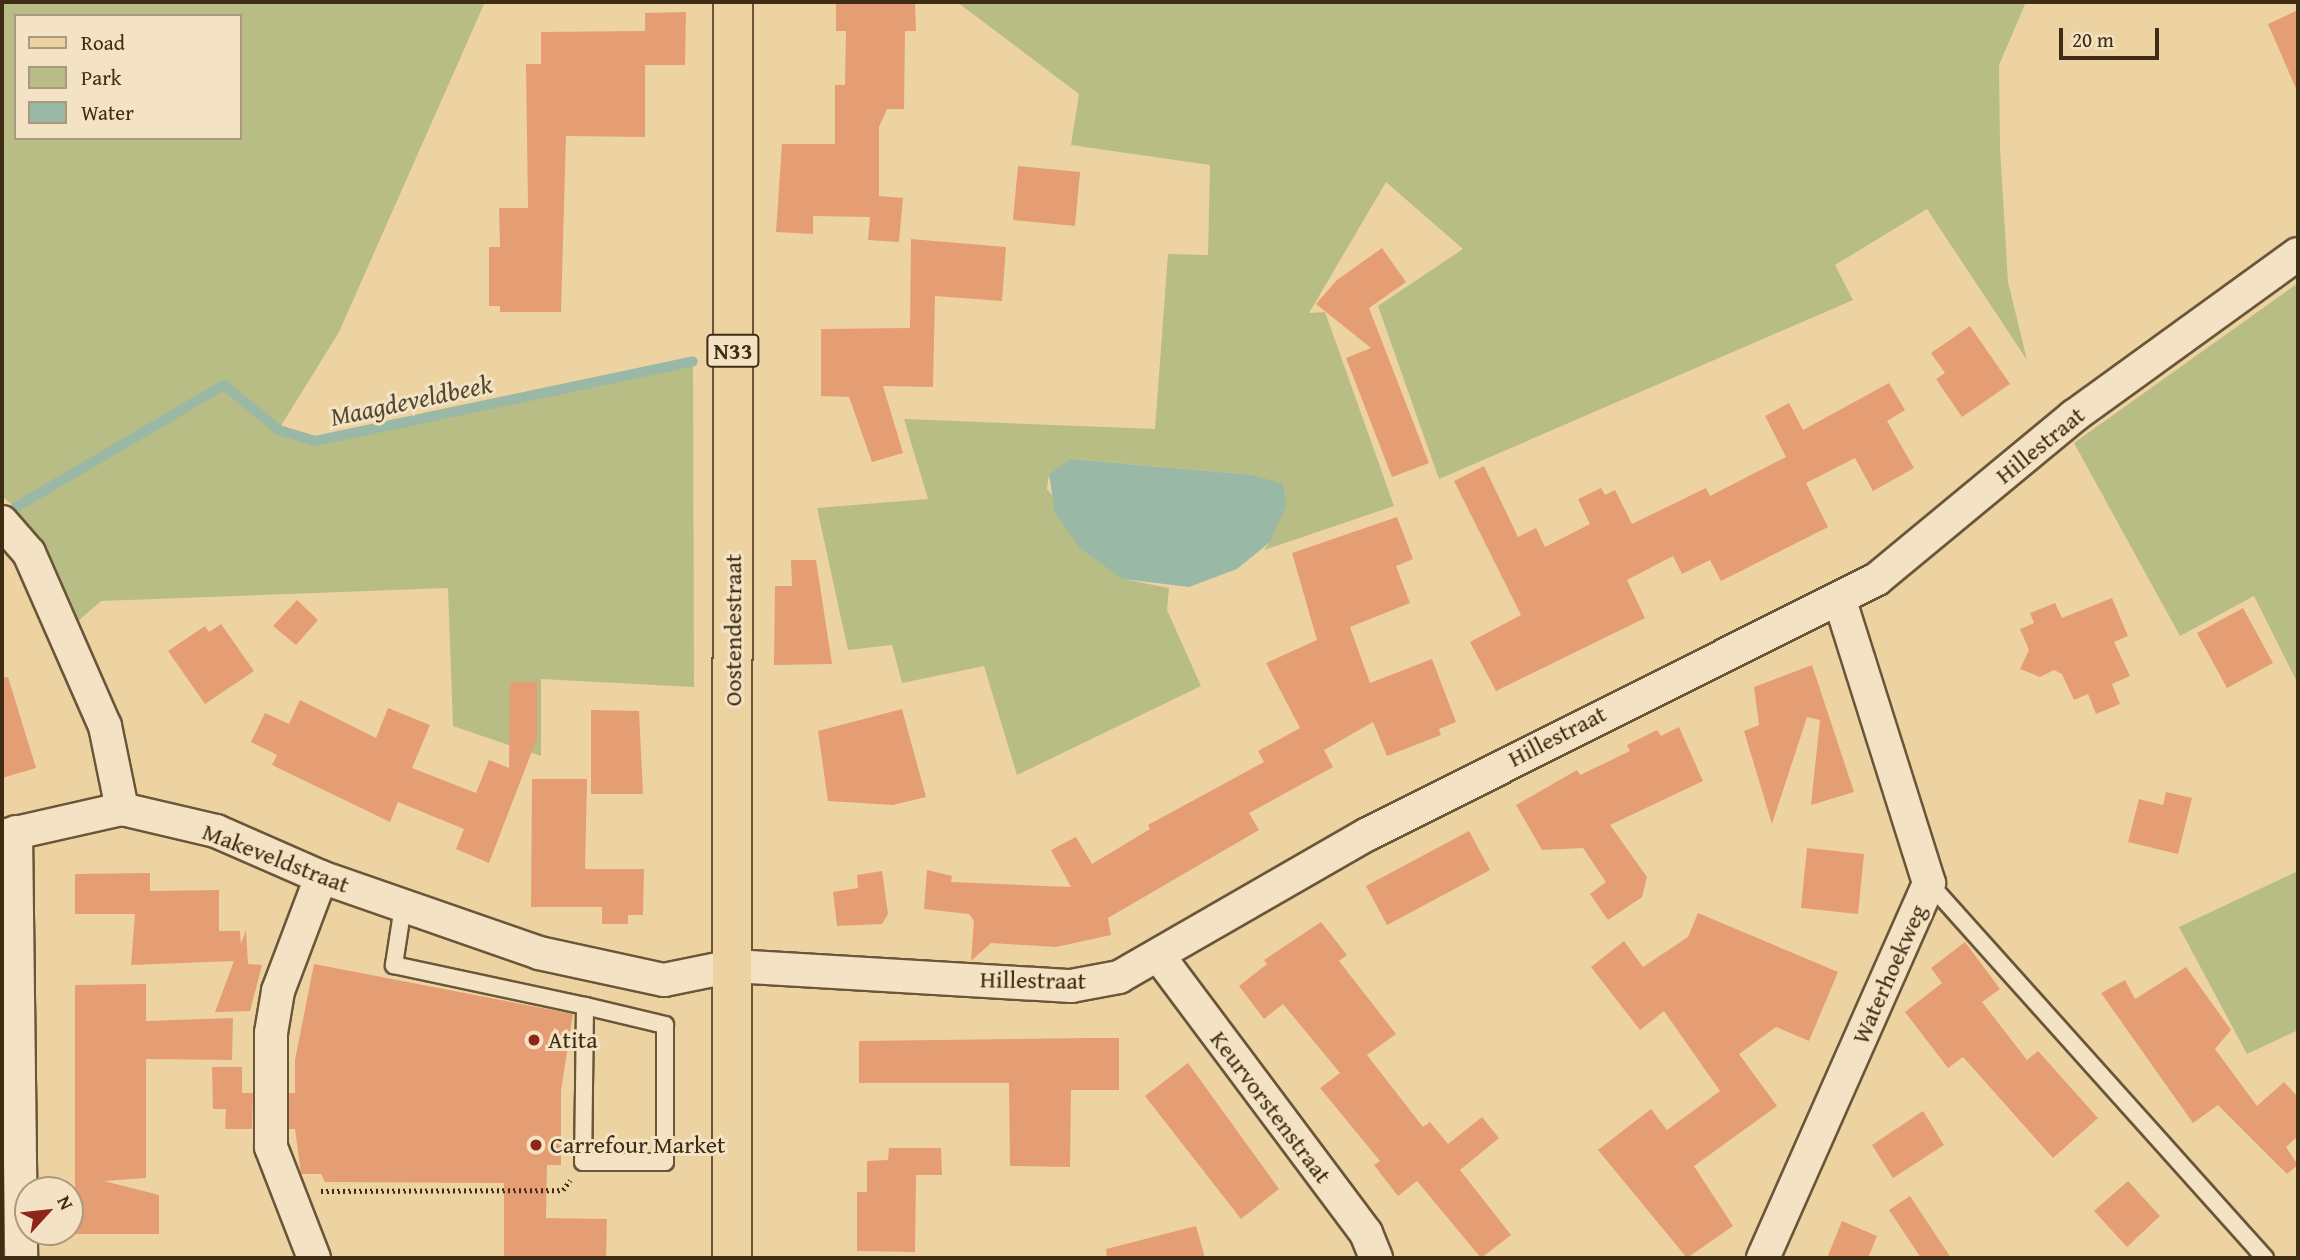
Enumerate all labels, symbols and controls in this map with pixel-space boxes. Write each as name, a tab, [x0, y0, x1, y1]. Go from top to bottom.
legend	[14, 14, 242, 140]
scale bar	[2062, 14, 2162, 58]
text: 20 m	[2072, 24, 2114, 55]
text: Road	[81, 27, 125, 58]
text: Park	[81, 62, 122, 93]
text: Water	[81, 97, 134, 128]
road number: N33	[705, 332, 761, 370]
water label: Maagdeveldbeek	[327, 368, 495, 432]
street label: Hillestraat	[1990, 400, 2090, 490]
street label: Oostendestraat	[719, 554, 747, 706]
street label: Hillestraat	[1503, 699, 1611, 773]
street label: Makeveldstraat	[198, 817, 354, 899]
street label: Waterhoekweg	[1845, 900, 1933, 1048]
street label: Hillestraat	[980, 965, 1086, 995]
street label: Keurvorstenstraat	[1204, 1025, 1338, 1189]
place label: Atita	[548, 1026, 598, 1054]
marker: Atita	[526, 1032, 542, 1048]
place label: Carrefour Market	[550, 1131, 726, 1159]
marker: Carrefour Market	[528, 1137, 544, 1153]
north arrow	[14, 1176, 84, 1246]
text: N	[51, 1190, 81, 1214]

